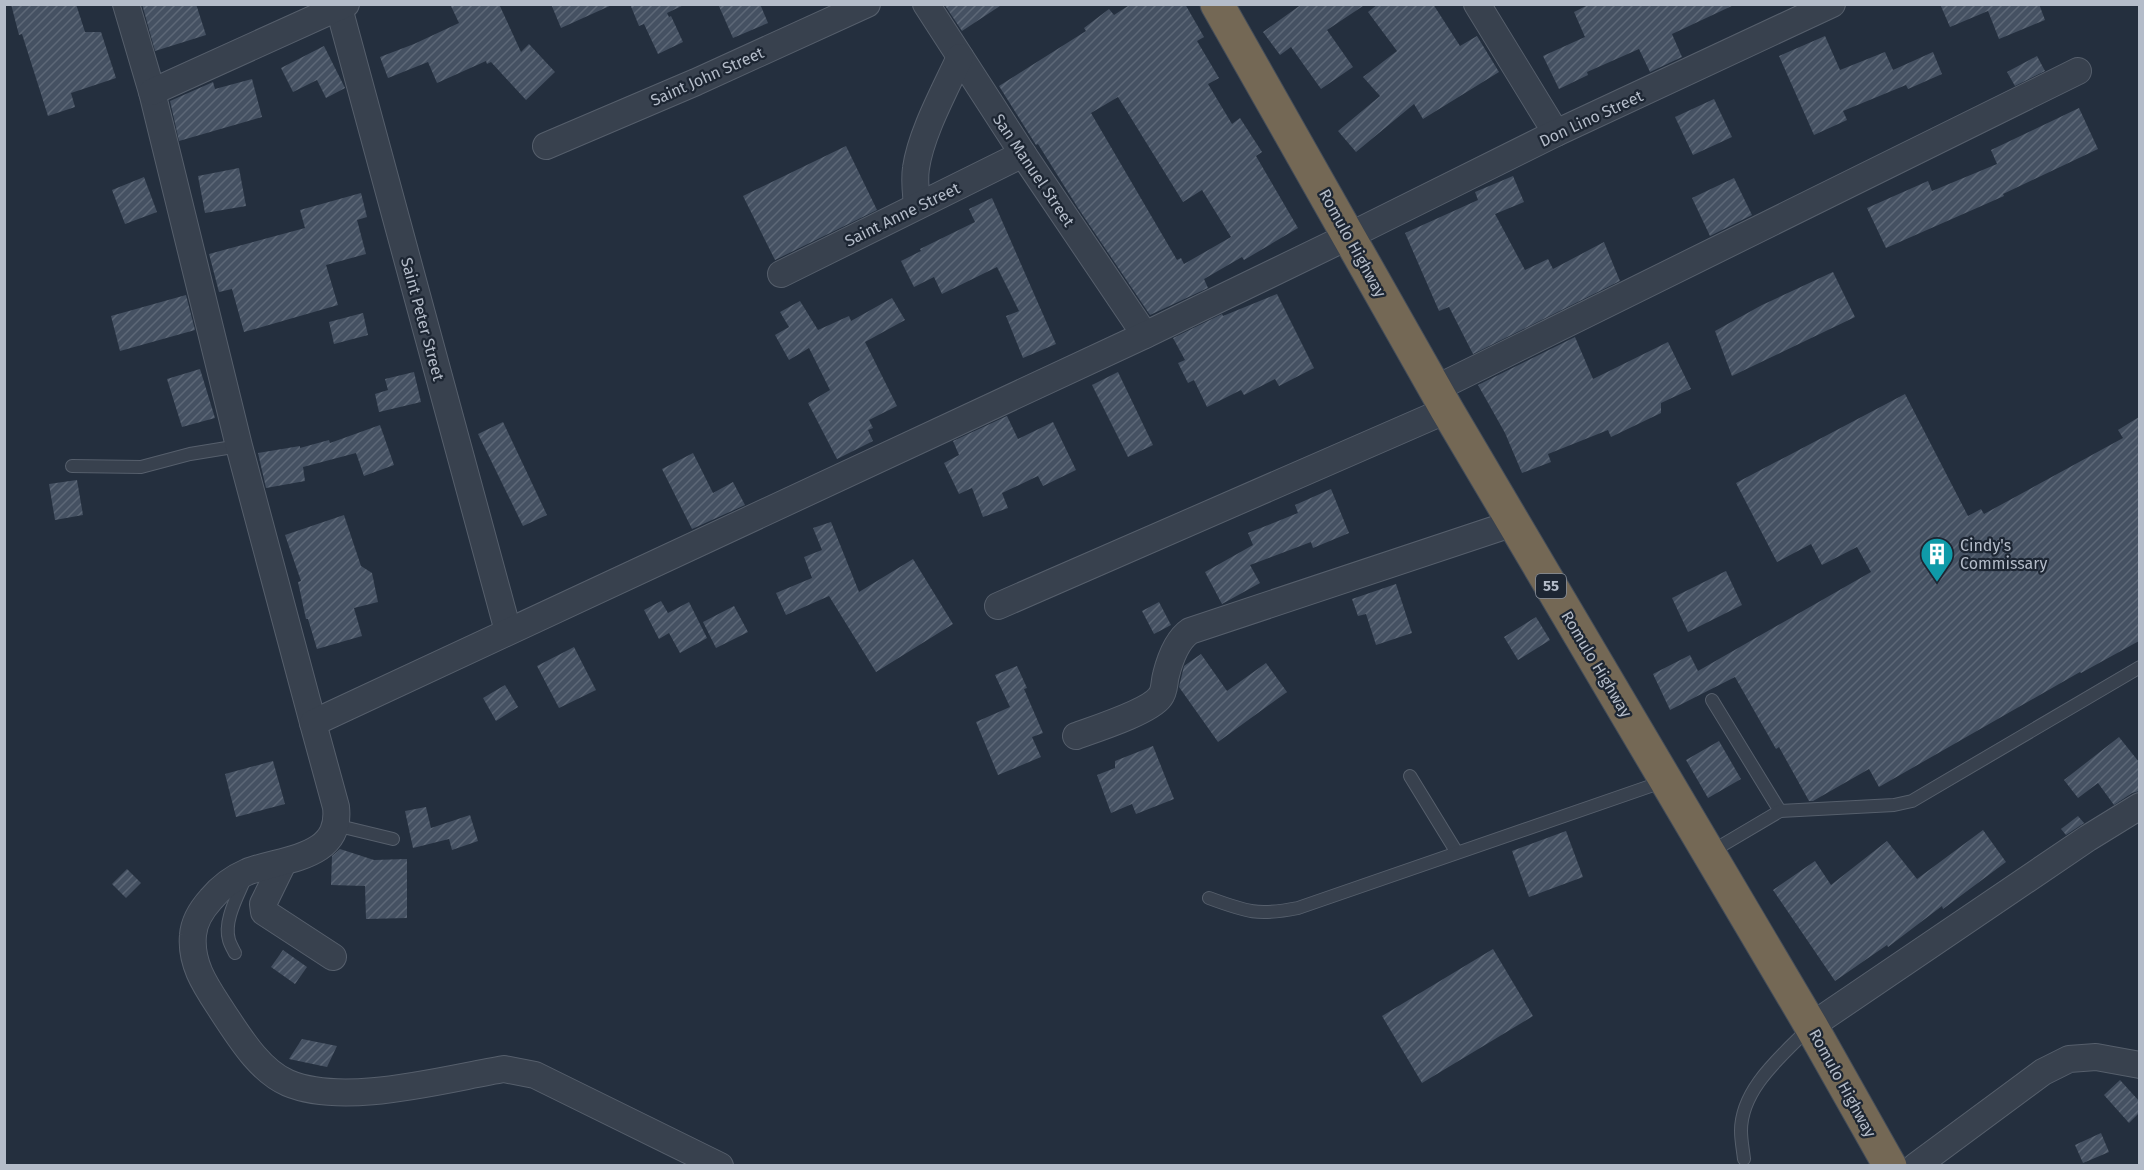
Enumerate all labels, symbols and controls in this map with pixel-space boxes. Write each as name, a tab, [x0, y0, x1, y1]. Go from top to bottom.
street label: Saint John Street	[648, 43, 767, 110]
street label: Don Lino Street	[1536, 86, 1646, 151]
street label: San Manuel Street	[989, 110, 1078, 230]
street label: Saint Anne Street	[842, 178, 963, 251]
street label: Romulo Highway	[1315, 186, 1390, 301]
street label: Saint Peter Street	[397, 255, 448, 383]
building icon: Cindy's Commissary	[1919, 536, 1955, 583]
place label: Cindy's Commissary	[1960, 536, 2047, 573]
road number: 55	[1536, 574, 1566, 598]
street label: Romulo Highway	[1557, 608, 1636, 721]
street label: Romulo Highway	[1805, 1026, 1880, 1141]

